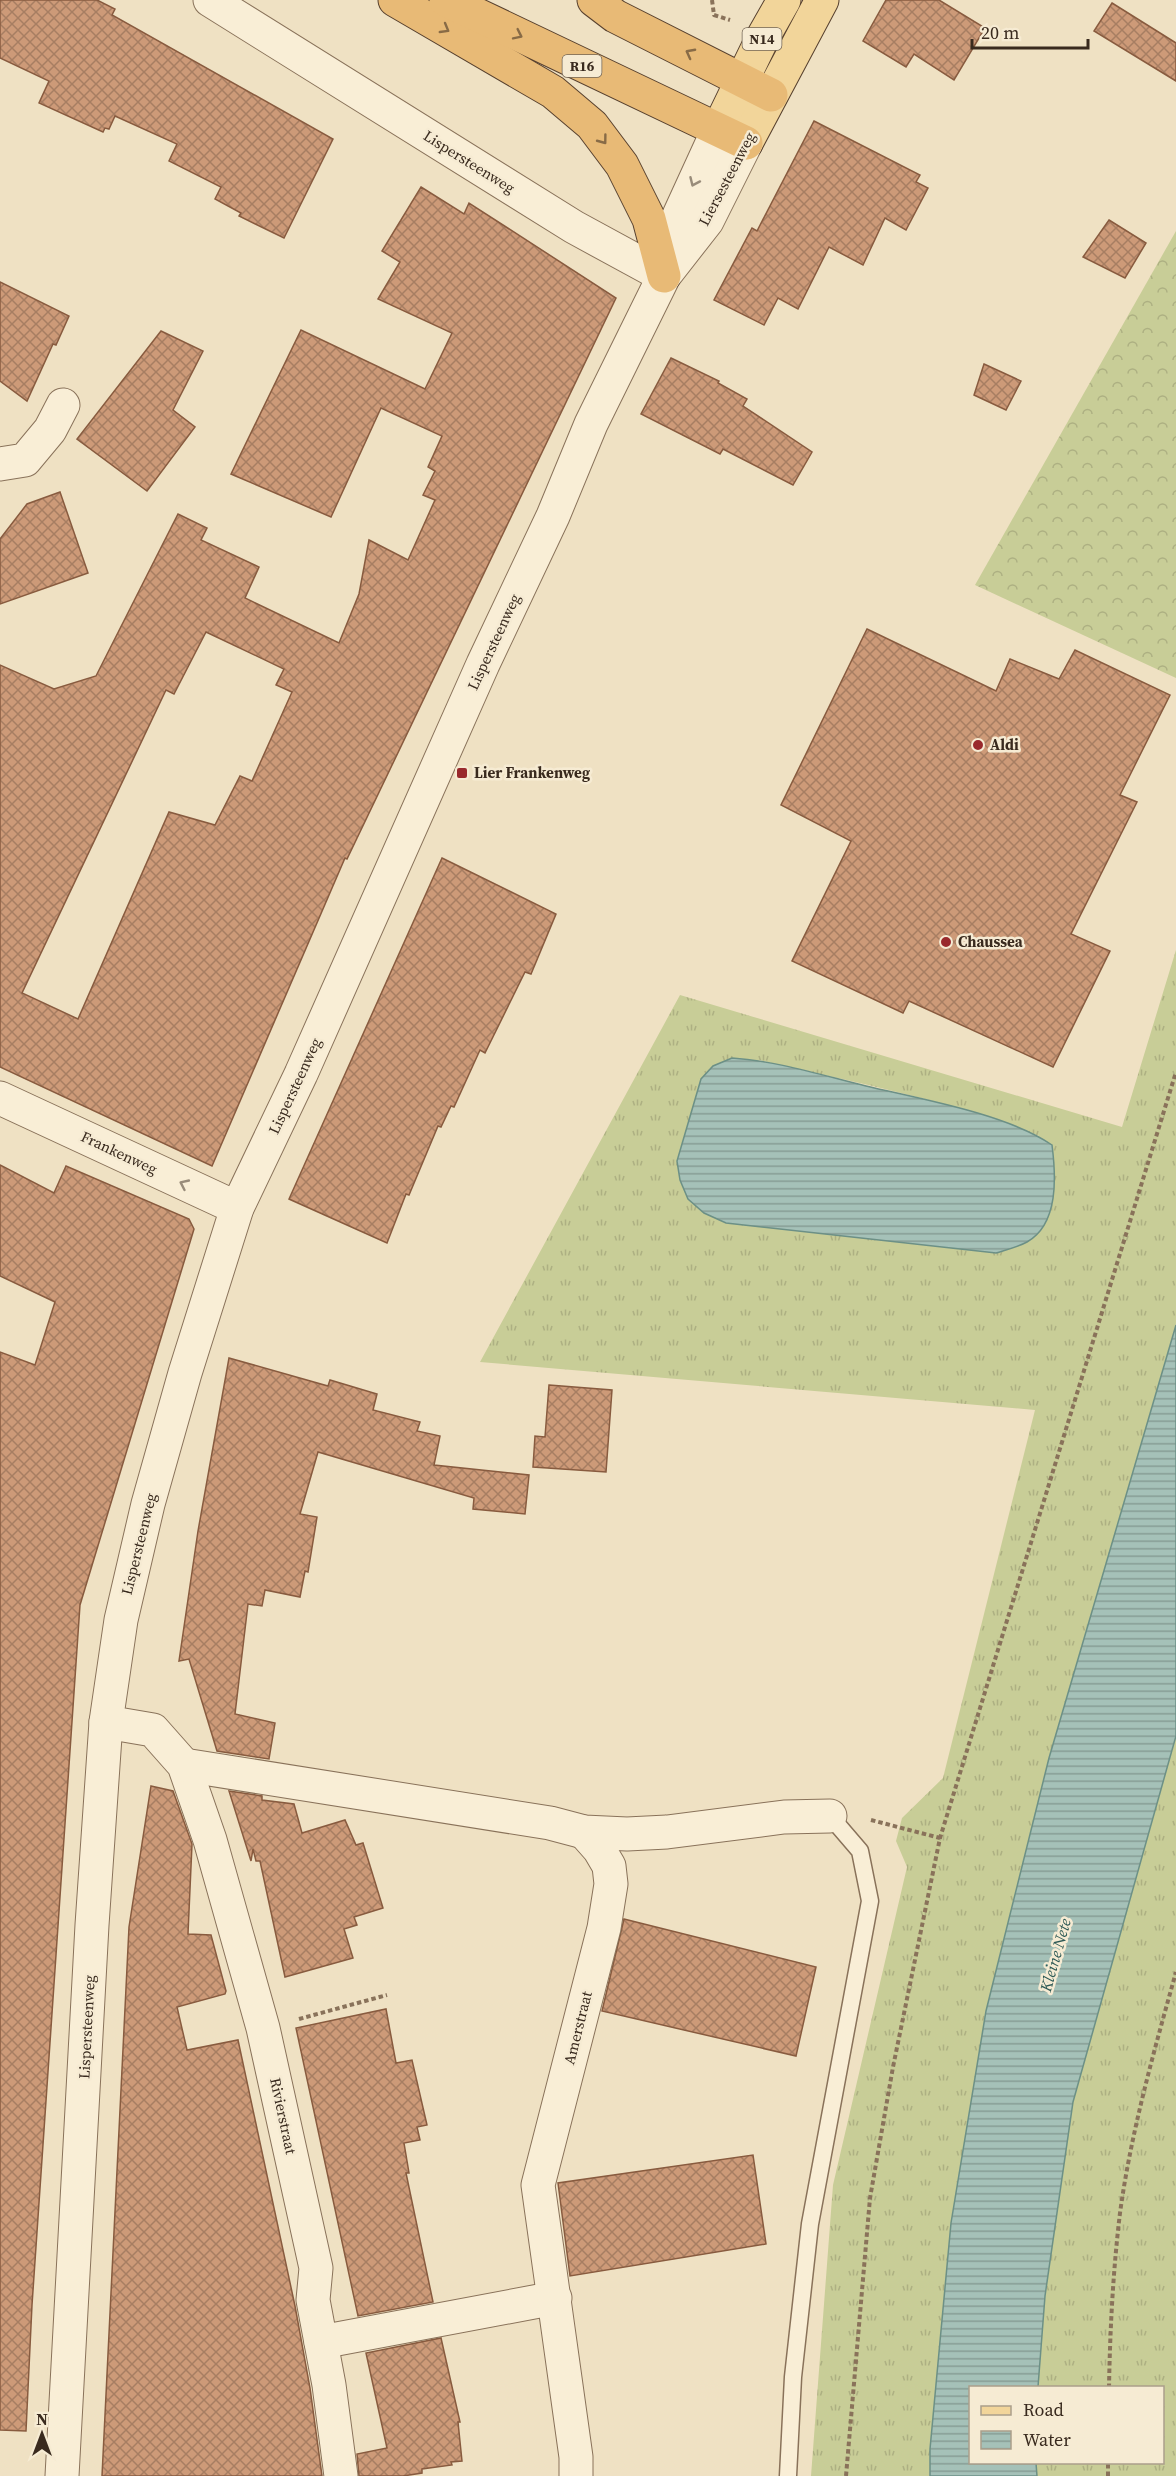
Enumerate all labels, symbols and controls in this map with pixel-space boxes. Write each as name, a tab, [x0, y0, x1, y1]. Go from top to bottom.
scale bar	[972, 12, 1088, 50]
text: 20 m	[981, 20, 1019, 45]
one-way arrow	[439, 22, 449, 34]
one-way arrow	[511, 27, 522, 39]
road number: N14	[742, 28, 782, 50]
one-way arrow	[686, 49, 697, 60]
road number: R16	[562, 55, 602, 77]
street label: Lispersteenweg	[419, 125, 519, 198]
street label: Liersesteenweg	[693, 128, 760, 229]
one-way arrow	[596, 134, 607, 145]
one-way arrow	[690, 175, 702, 186]
street label: Lispersteenweg	[462, 590, 525, 693]
place label: Aldi	[990, 734, 1019, 755]
marker: Aldi	[971, 738, 985, 752]
place label: Lier Frankenweg	[474, 762, 590, 783]
marker: Lier Frankenweg	[455, 766, 469, 780]
place label: Chaussea	[958, 931, 1024, 952]
marker: Chaussea	[939, 935, 953, 949]
street label: Lispersteenweg	[263, 1034, 326, 1137]
street label: Frankenweg	[78, 1126, 161, 1179]
one-way arrow	[179, 1179, 190, 1191]
street label: Lispersteenweg	[116, 1491, 161, 1597]
water label: Kleine Nete	[1034, 1915, 1076, 1995]
street label: Lispersteenweg	[73, 1974, 100, 2080]
street label: Amerstraat	[558, 1989, 597, 2067]
street label: Rivierstraat	[265, 2076, 302, 2156]
legend	[969, 2386, 1164, 2464]
text: Road	[1023, 2397, 1064, 2422]
north arrow	[12, 2404, 72, 2464]
text: N	[36, 2408, 48, 2430]
text: Water	[1023, 2427, 1071, 2452]

